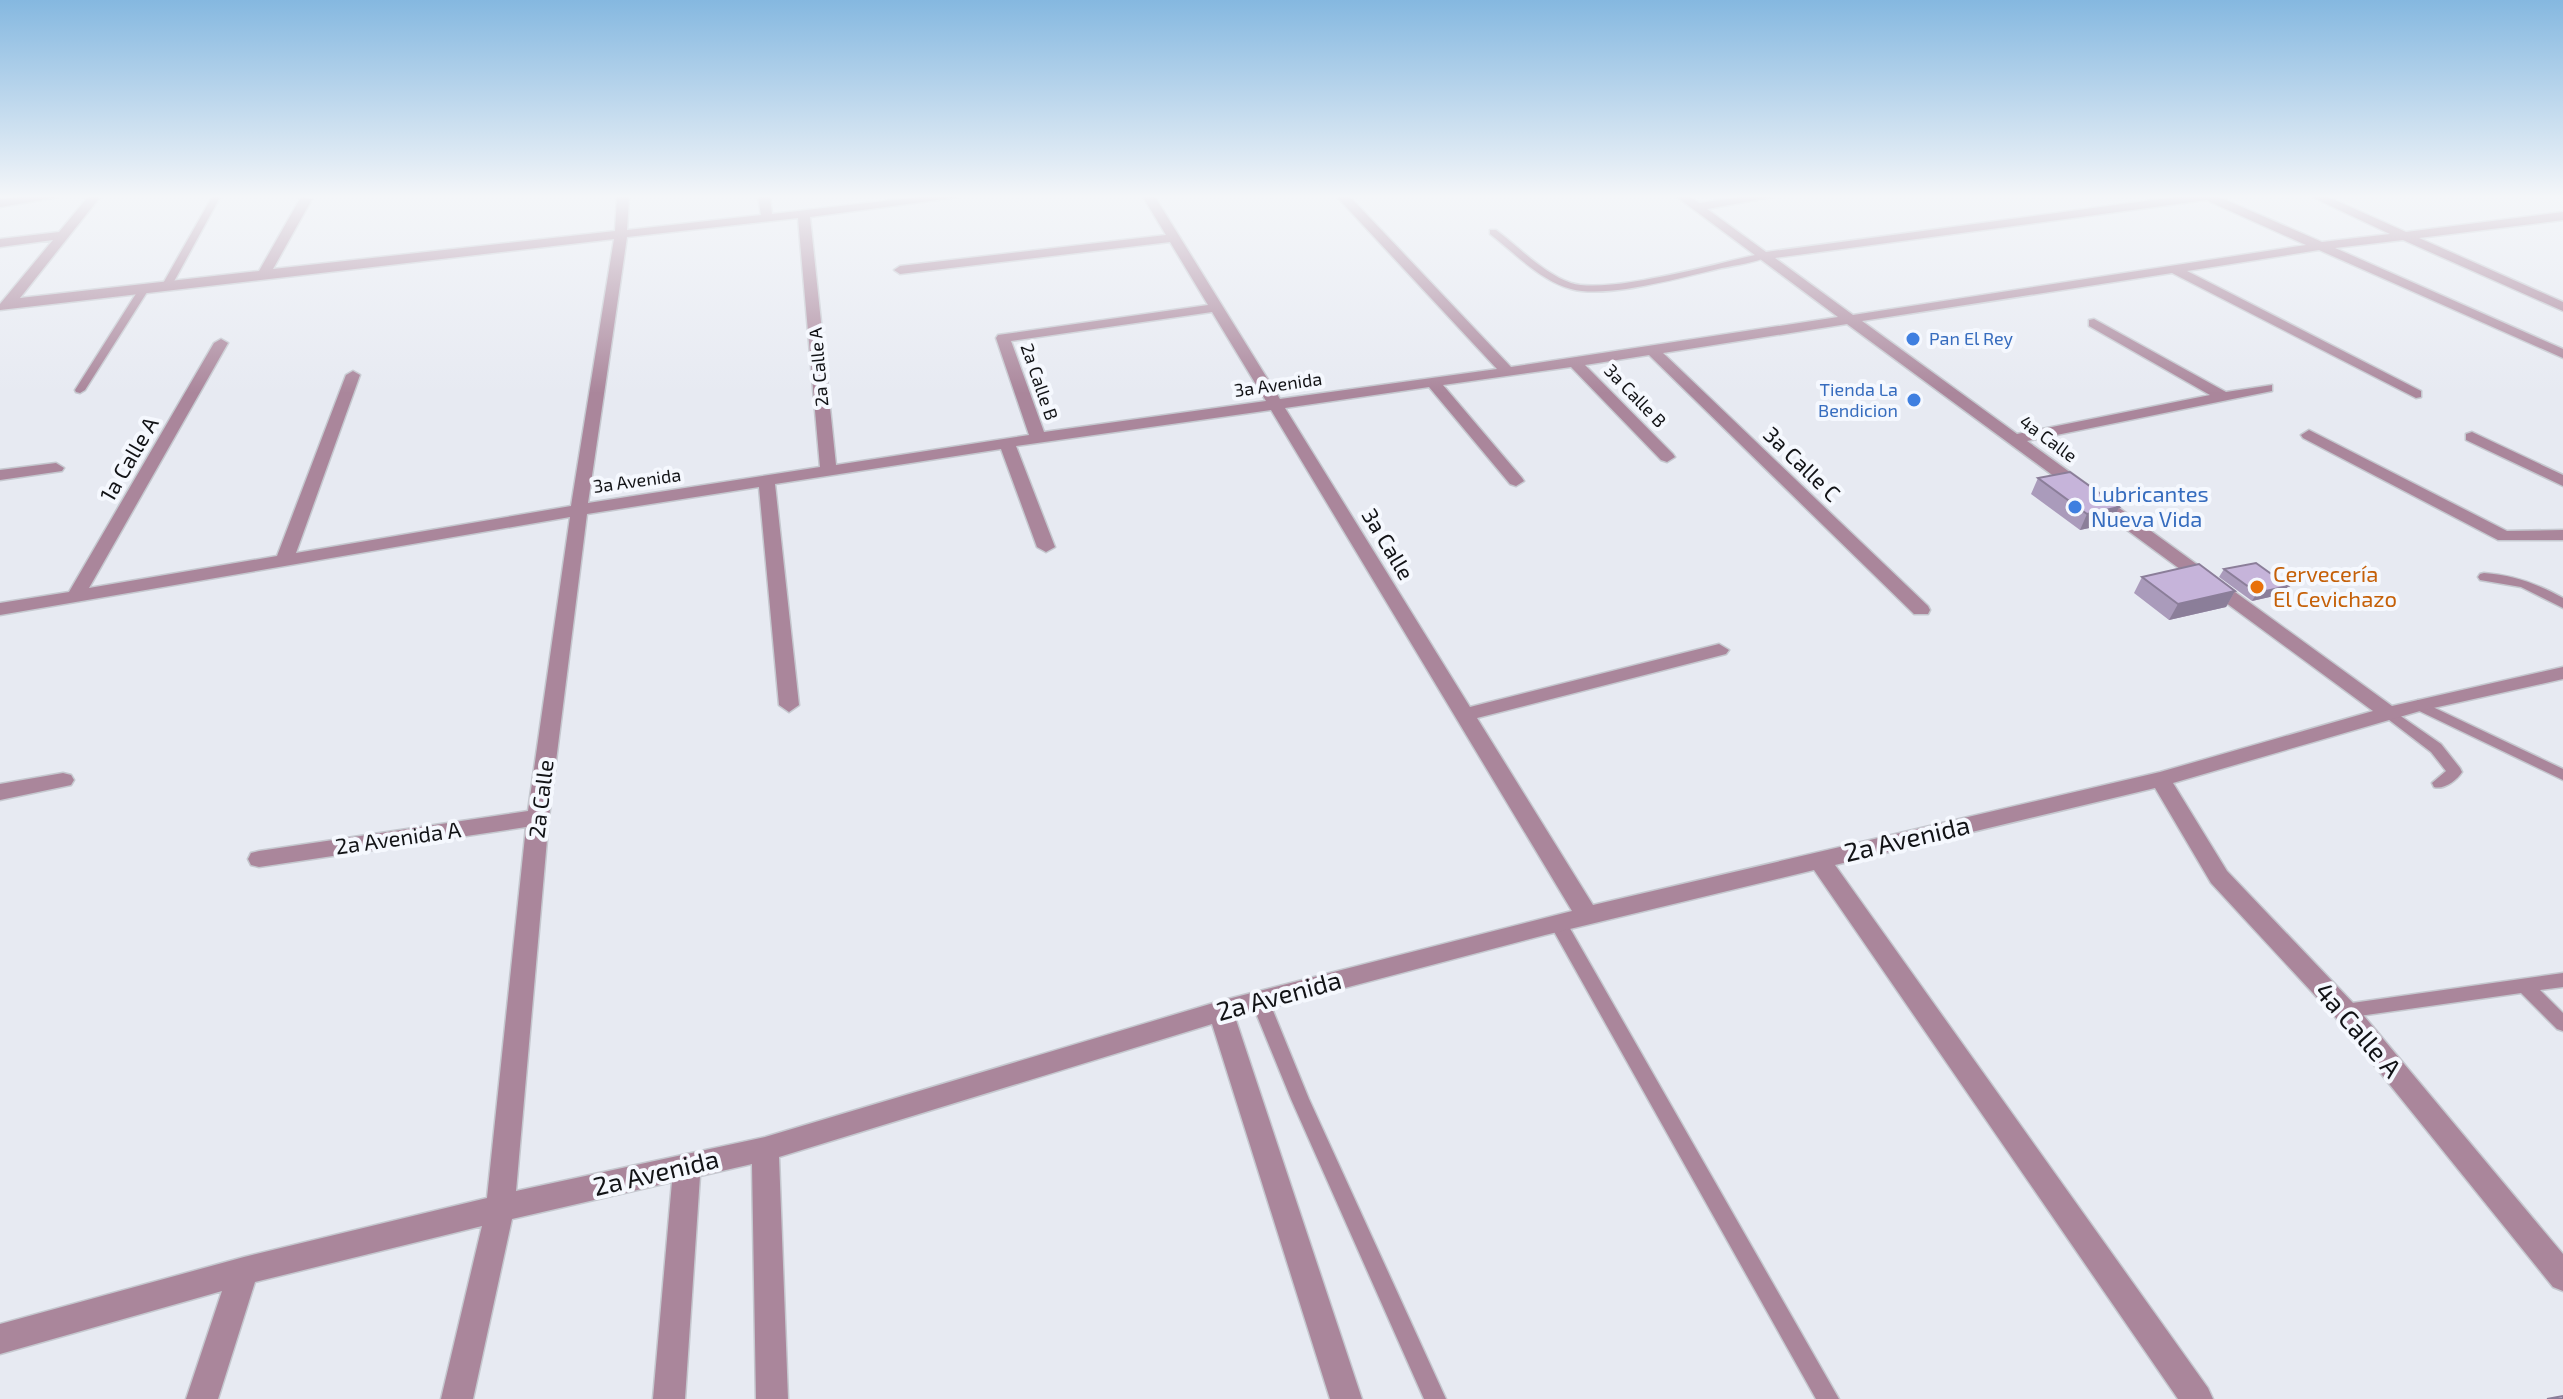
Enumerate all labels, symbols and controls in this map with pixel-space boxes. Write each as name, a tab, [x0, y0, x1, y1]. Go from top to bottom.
street label: 2a Calle A	[804, 326, 832, 408]
place label: Pan El Rey	[1929, 327, 2014, 349]
marker: Pan El Rey	[1904, 330, 1922, 348]
street label: 2a Calle B	[1017, 340, 1063, 423]
street label: 3a Calle B	[1600, 359, 1671, 432]
street label: 3a Avenida	[1232, 367, 1323, 401]
place label: Tienda La Bendicion	[1818, 378, 1898, 421]
marker: Tienda La Bendicion	[1905, 391, 1923, 409]
street label: 4a Calle	[2016, 410, 2082, 466]
street label: 1a Calle A	[94, 411, 163, 505]
street label: 3a Calle C	[1759, 421, 1846, 506]
street label: 3a Avenida	[591, 463, 682, 497]
place label: Lubricantes Nueva Vida	[2091, 480, 2209, 531]
marker: Lubricantes Nueva Vida	[2066, 498, 2084, 516]
street label: 3a Calle	[1357, 503, 1420, 584]
place label: Cervecería El Cevichazo	[2273, 560, 2397, 611]
marker: Cervecería El Cevichazo	[2248, 578, 2266, 596]
street label: 2a Calle	[522, 758, 558, 840]
street label: 2a Avenida	[1841, 808, 1973, 867]
street label: 2a Avenida A	[333, 815, 463, 859]
street label: 2a Avenida	[1213, 963, 1344, 1026]
street label: 4a Calle A	[2309, 975, 2409, 1083]
street label: 2a Avenida	[590, 1142, 722, 1201]

